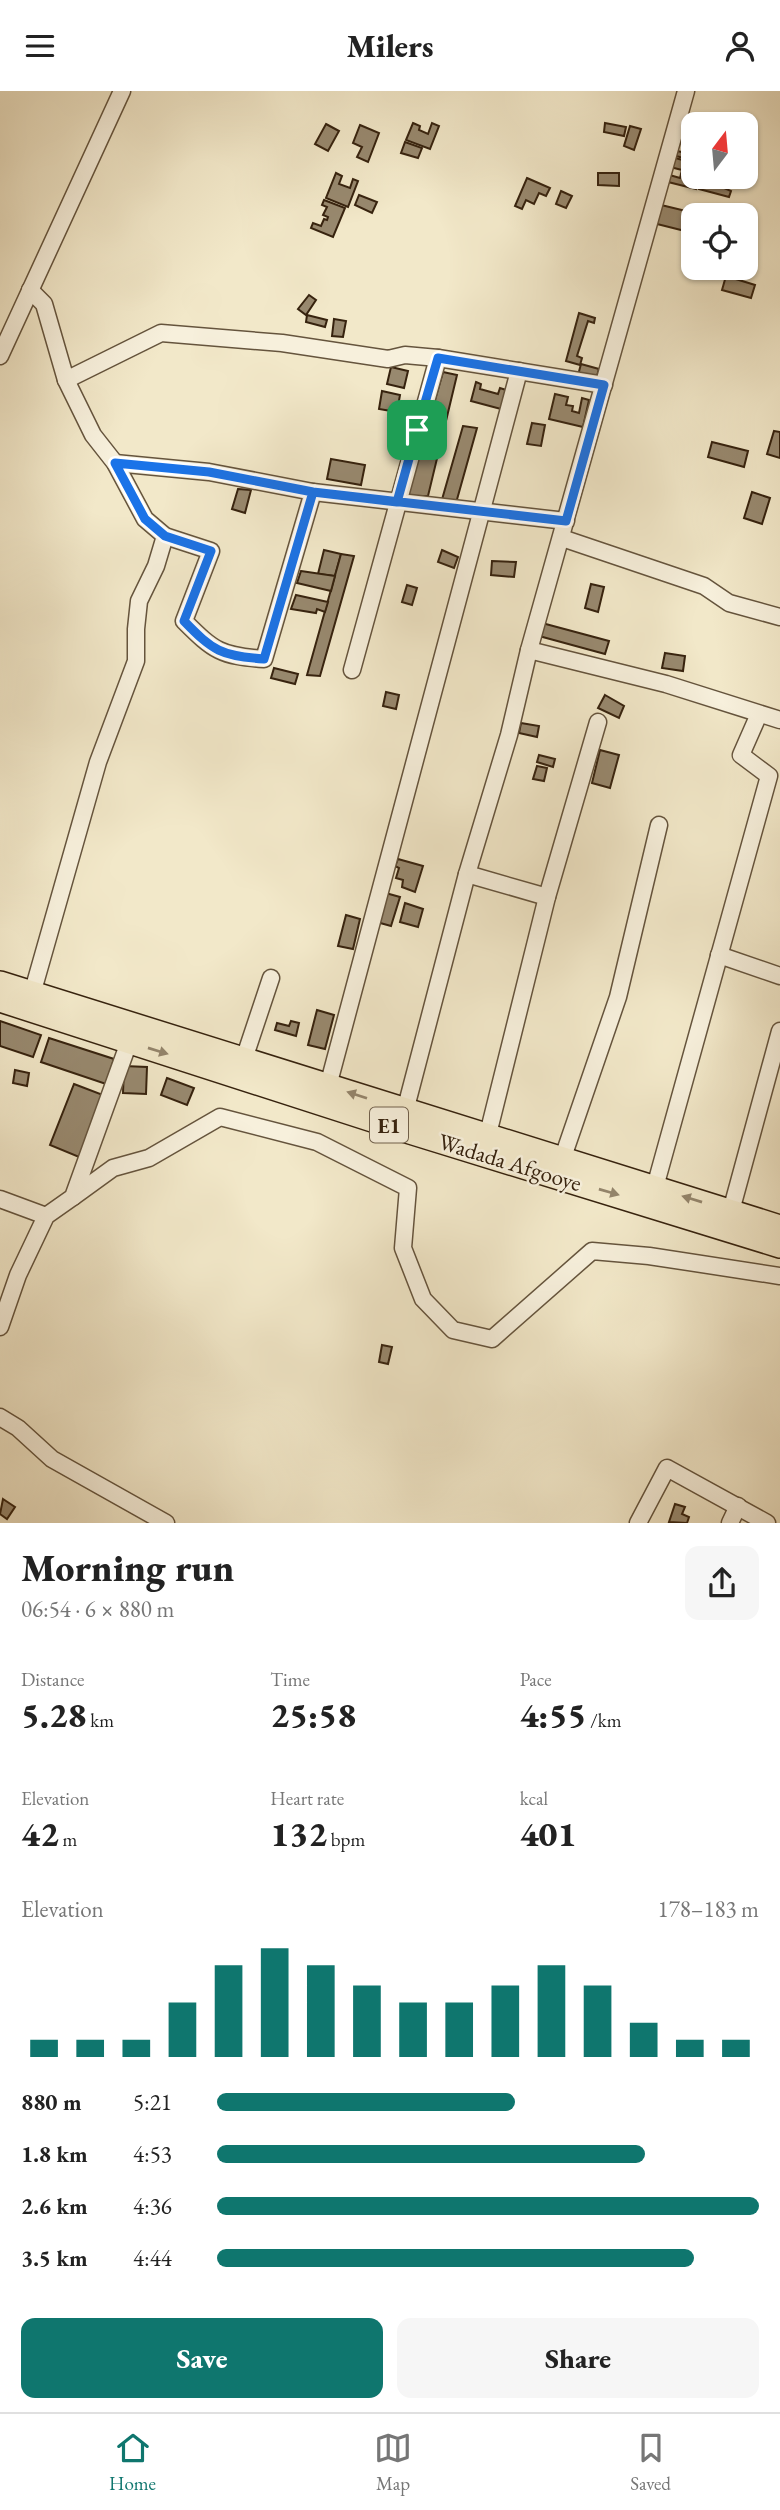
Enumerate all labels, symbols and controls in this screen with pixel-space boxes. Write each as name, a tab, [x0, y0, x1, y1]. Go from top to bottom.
text: Milers	[346, 25, 434, 67]
icon: menu	[21, 27, 59, 65]
icon: person	[721, 27, 759, 65]
north arrow	[681, 112, 758, 189]
map controls	[681, 112, 758, 280]
button: locate	[681, 203, 758, 280]
pin	[387, 400, 447, 460]
icon: arrive	[398, 411, 436, 449]
one-way arrow	[148, 1047, 169, 1057]
one-way arrow	[347, 1089, 368, 1100]
road number: E1	[370, 1107, 408, 1143]
street label: Wadada Afgooye	[435, 1126, 585, 1198]
one-way arrow	[598, 1187, 620, 1198]
one-way arrow	[681, 1193, 702, 1204]
text: Morning run	[21, 1543, 234, 1592]
button: share	[685, 1546, 759, 1620]
text: 06:54 · 6 × 880 m	[21, 1594, 174, 1624]
text: Distance	[21, 1667, 84, 1692]
text: Time	[270, 1667, 310, 1692]
text: Pace	[520, 1667, 552, 1692]
text: 5.28	[21, 1692, 87, 1737]
text: 25:58	[270, 1692, 356, 1737]
text: 4:55	[520, 1692, 586, 1737]
text: km	[87, 1708, 114, 1733]
text: /km	[586, 1708, 622, 1733]
text: Elevation	[21, 1786, 89, 1811]
text: Heart rate	[270, 1786, 344, 1811]
text: kcal	[520, 1786, 548, 1811]
text: 42	[21, 1811, 59, 1856]
text: 132	[270, 1811, 327, 1856]
text: 401	[520, 1811, 576, 1856]
text: m	[59, 1827, 77, 1852]
text: bpm	[327, 1827, 365, 1852]
text: Elevation	[21, 1894, 104, 1924]
text: 178–183 m	[658, 1894, 759, 1924]
text: 880 m	[21, 2087, 82, 2117]
text: 5:21	[133, 2087, 172, 2117]
text: 1.8 km	[21, 2139, 88, 2169]
text: 4:53	[133, 2139, 172, 2169]
text: 2.6 km	[21, 2191, 88, 2221]
text: 4:36	[133, 2191, 172, 2221]
text: 3.5 km	[21, 2243, 88, 2273]
text: 4:44	[133, 2243, 172, 2273]
button: Save	[21, 2318, 383, 2398]
button: Share	[397, 2318, 759, 2398]
tab: Home	[109, 2429, 156, 2496]
tab: Map	[374, 2429, 412, 2496]
tab: Saved	[630, 2429, 671, 2496]

